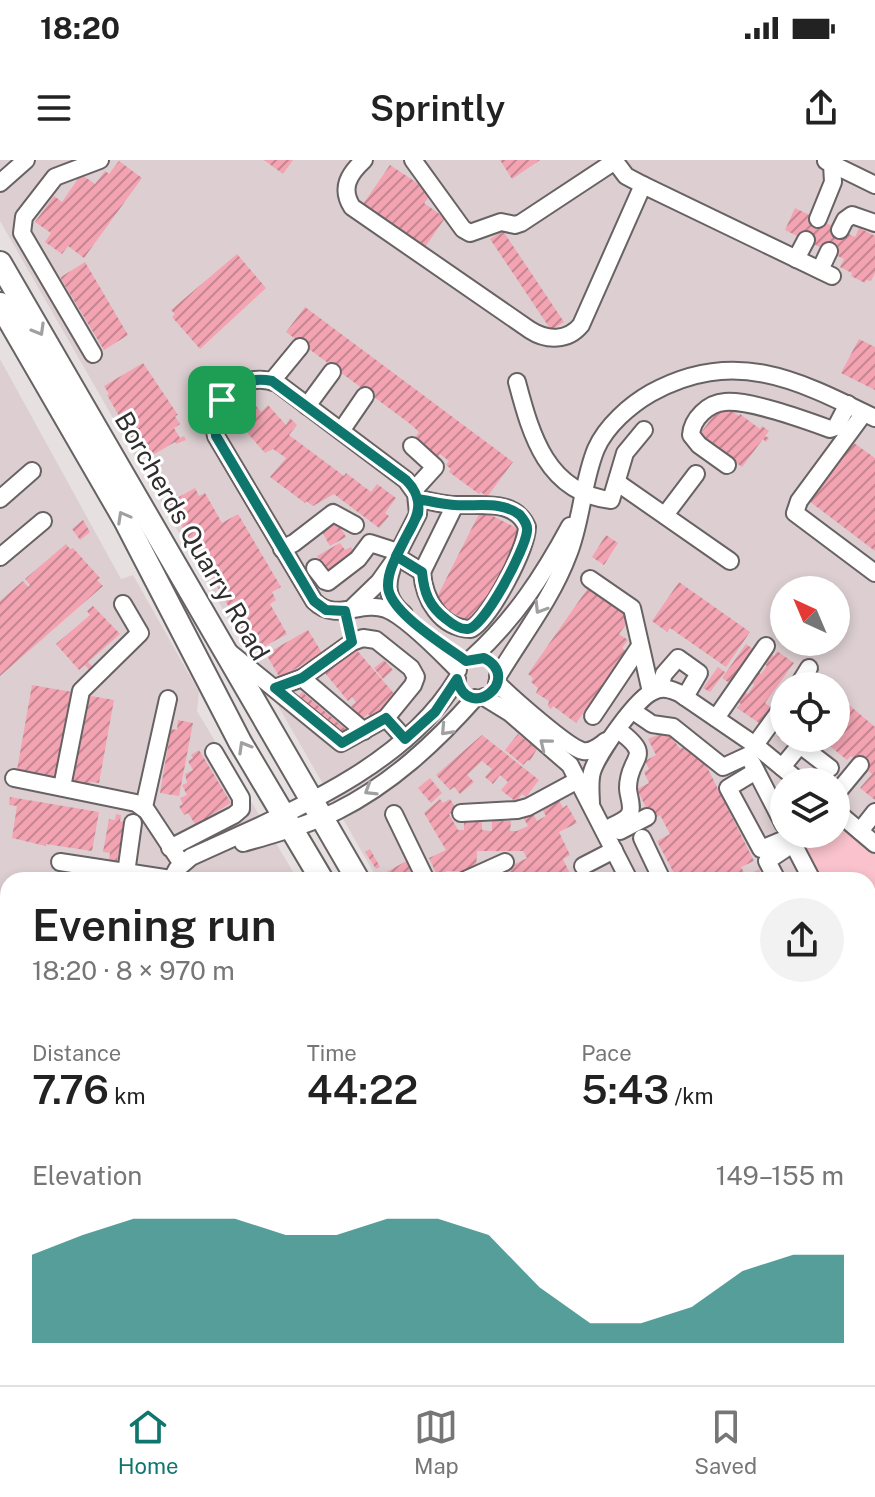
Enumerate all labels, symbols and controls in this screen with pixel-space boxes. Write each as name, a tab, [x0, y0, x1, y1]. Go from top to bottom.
text: 18:20	[40, 10, 120, 46]
icon: menu	[32, 86, 76, 130]
icon: share	[799, 86, 843, 130]
text: Sprintly	[370, 87, 505, 129]
one-way arrow	[30, 322, 45, 336]
pin	[188, 366, 256, 434]
icon: arrive	[200, 378, 244, 422]
street label: Borcherds Quarry Road	[109, 406, 276, 666]
one-way arrow	[117, 511, 133, 525]
north arrow	[770, 576, 850, 656]
map controls	[770, 576, 850, 848]
one-way arrow	[535, 599, 550, 614]
button: locate	[770, 672, 850, 752]
one-way arrow	[441, 721, 456, 735]
one-way arrow	[540, 739, 554, 754]
one-way arrow	[238, 741, 254, 756]
button: layers	[770, 768, 850, 848]
one-way arrow	[364, 780, 379, 795]
button: share	[760, 898, 844, 982]
text: Evening run	[32, 899, 277, 951]
text: 18:20 · 8 × 970 m	[32, 955, 235, 986]
text: Distance	[32, 1040, 121, 1066]
text: Time	[307, 1040, 357, 1066]
text: Pace	[581, 1040, 632, 1066]
text: 7.76	[32, 1066, 109, 1113]
text: 44:22	[307, 1066, 418, 1113]
text: 5:43	[581, 1066, 669, 1113]
text: km	[109, 1083, 146, 1109]
text: /km	[669, 1083, 714, 1109]
text: Elevation	[32, 1160, 142, 1191]
text: 149–155 m	[716, 1160, 844, 1191]
tab: Home	[118, 1405, 178, 1479]
tab: Map	[414, 1405, 459, 1479]
tab: Saved	[694, 1405, 757, 1479]

